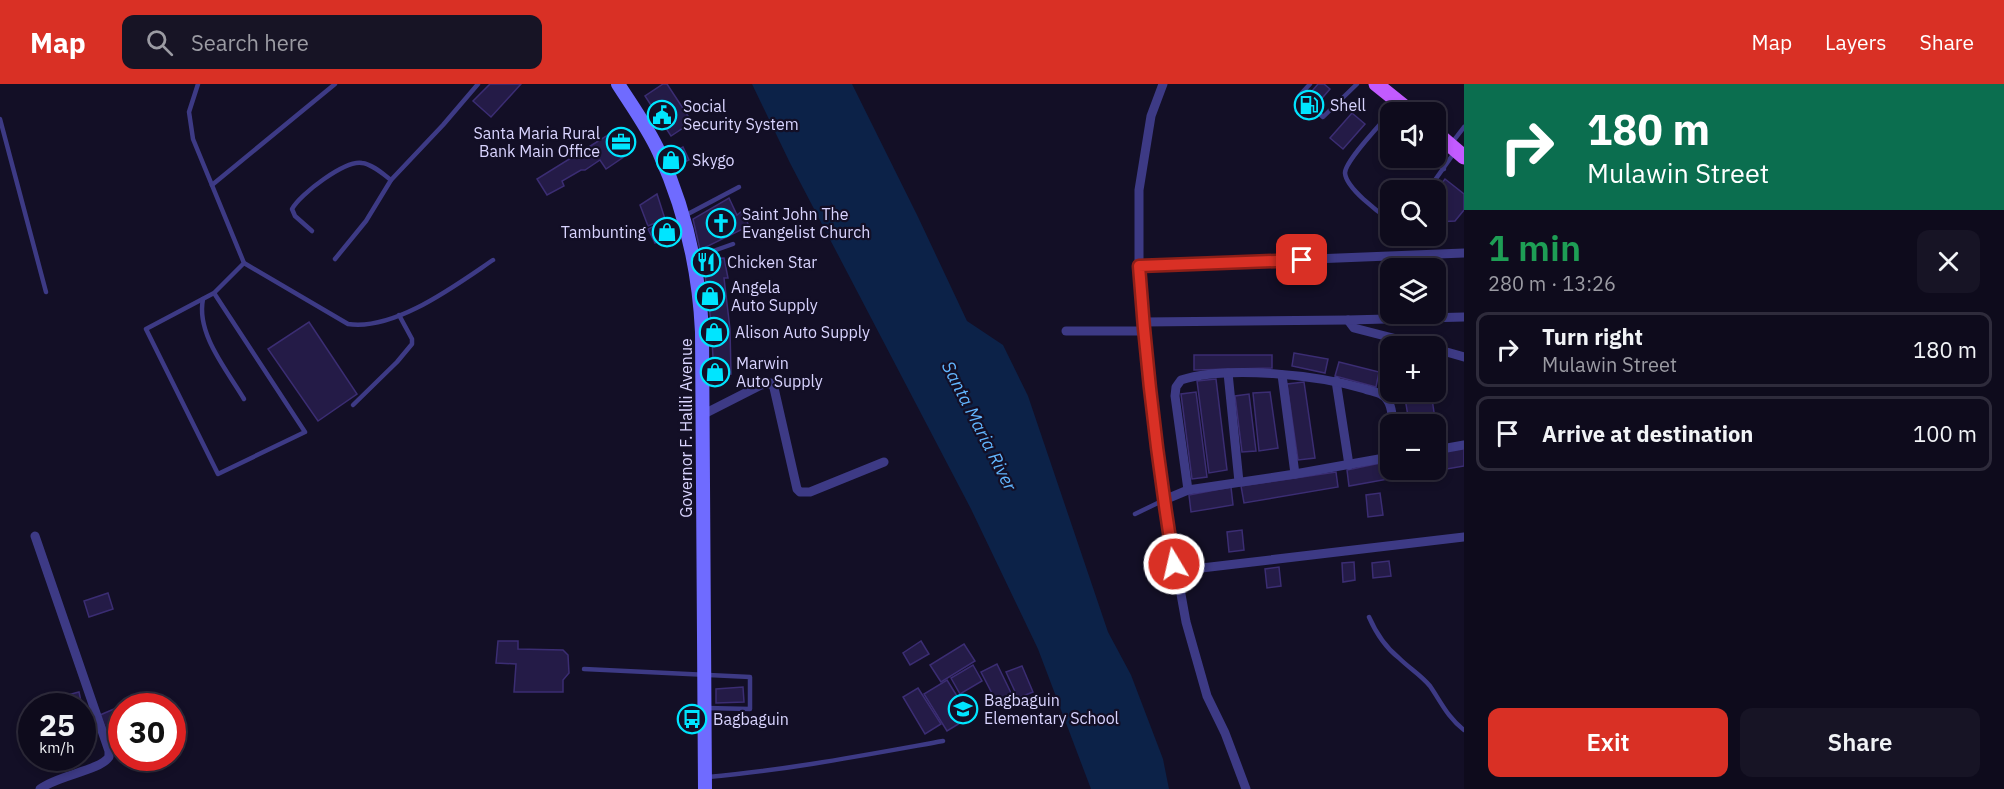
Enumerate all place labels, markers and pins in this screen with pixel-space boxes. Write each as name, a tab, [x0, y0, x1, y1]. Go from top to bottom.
fuel station icon: Shell	[1293, 89, 1325, 121]
place label: Shell	[1330, 95, 1366, 115]
place label: Social Security System	[683, 96, 799, 134]
public building icon: Social Security System	[646, 99, 678, 131]
place label: Santa Maria Rural Bank Main Office	[473, 123, 600, 161]
office icon: Santa Maria Rural Bank Main Office	[605, 126, 637, 158]
shop icon: Skygo	[655, 144, 687, 176]
place label: Skygo	[692, 150, 735, 170]
place label: Saint John The Evangelist Church	[742, 204, 870, 242]
church icon: Saint John The Evangelist Church	[705, 207, 737, 239]
shop icon: Tambunting	[651, 216, 683, 248]
place label: Tambunting	[561, 222, 647, 242]
pin	[1276, 234, 1327, 285]
restaurant icon: Chicken Star	[690, 246, 722, 278]
place label: Chicken Star	[727, 252, 817, 272]
place label: Angela Auto Supply	[731, 277, 818, 315]
shop icon: Angela Auto Supply	[694, 280, 726, 312]
shop icon: Alison Auto Supply	[698, 316, 730, 348]
place label: Alison Auto Supply	[735, 322, 870, 342]
place label: Marwin Auto Supply	[736, 353, 823, 391]
shop icon: Marwin Auto Supply	[699, 356, 731, 388]
place label: Bagbaguin Elementary School	[984, 690, 1119, 728]
school or university icon: Bagbaguin Elementary School	[947, 693, 979, 725]
bus stop icon: Bagbaguin	[676, 703, 708, 735]
place label: Bagbaguin	[713, 709, 789, 729]

